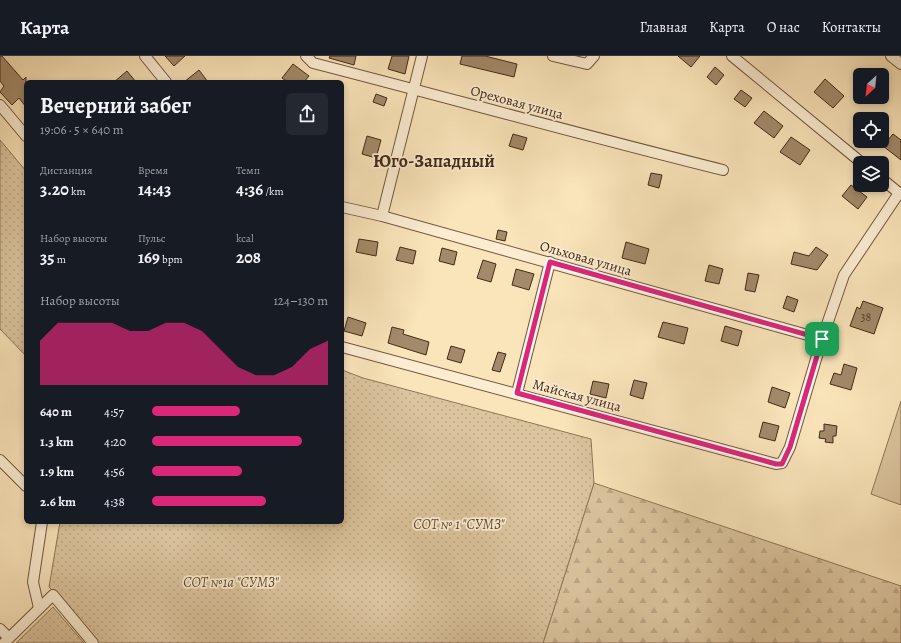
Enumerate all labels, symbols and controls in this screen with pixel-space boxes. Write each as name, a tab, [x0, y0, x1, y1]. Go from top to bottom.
text: Карта	[20, 15, 69, 41]
text: Главная	[640, 18, 687, 37]
text: Карта	[709, 18, 745, 37]
text: О нас	[767, 18, 800, 37]
text: Контакты	[822, 18, 881, 37]
north arrow	[853, 68, 889, 104]
map controls	[853, 68, 889, 192]
street label: Ореховая улица	[468, 81, 566, 124]
text: Вечерний забег	[40, 91, 191, 121]
button: share	[286, 93, 328, 135]
button: locate	[853, 112, 889, 148]
text: 19:06 · 5 × 640 m	[40, 121, 124, 138]
district label: Юго-Западный	[373, 149, 495, 173]
button: layers	[853, 156, 889, 192]
text: Дистанция	[40, 163, 92, 178]
text: Время	[138, 163, 168, 178]
text: Темп	[236, 163, 260, 178]
text: 3.20	[40, 178, 69, 201]
text: 14:43	[138, 178, 171, 201]
text: 4:36	[236, 178, 263, 201]
text: km	[69, 184, 86, 199]
text: /km	[263, 184, 284, 199]
text: Набор высоты	[40, 231, 107, 246]
text: Пульс	[138, 231, 166, 246]
text: kcal	[236, 231, 254, 246]
street label: Ольховая улица	[538, 236, 635, 281]
text: 35	[40, 246, 55, 269]
text: 169	[138, 246, 160, 269]
text: 208	[236, 246, 261, 269]
text: m	[55, 252, 66, 267]
text: bpm	[160, 252, 183, 267]
text: Набор высоты	[40, 292, 120, 309]
text: 124–130 m	[273, 292, 328, 309]
house number: 38	[861, 309, 872, 325]
pin	[805, 322, 839, 356]
icon: arrive	[811, 328, 833, 350]
street label: Майская улица	[530, 375, 624, 417]
text: 640 m	[40, 403, 72, 420]
text: 4:57	[104, 403, 124, 420]
text: 1.3 km	[40, 433, 74, 450]
text: 4:20	[104, 433, 126, 450]
text: 1.9 km	[40, 463, 74, 480]
text: 4:56	[104, 463, 125, 480]
text: 2.6 km	[40, 493, 76, 510]
text: 4:38	[104, 493, 125, 510]
park label: СОТ № 1 "СУМЗ"	[413, 515, 506, 534]
park label: СОТ №1а "СУМЗ"	[183, 573, 280, 592]

